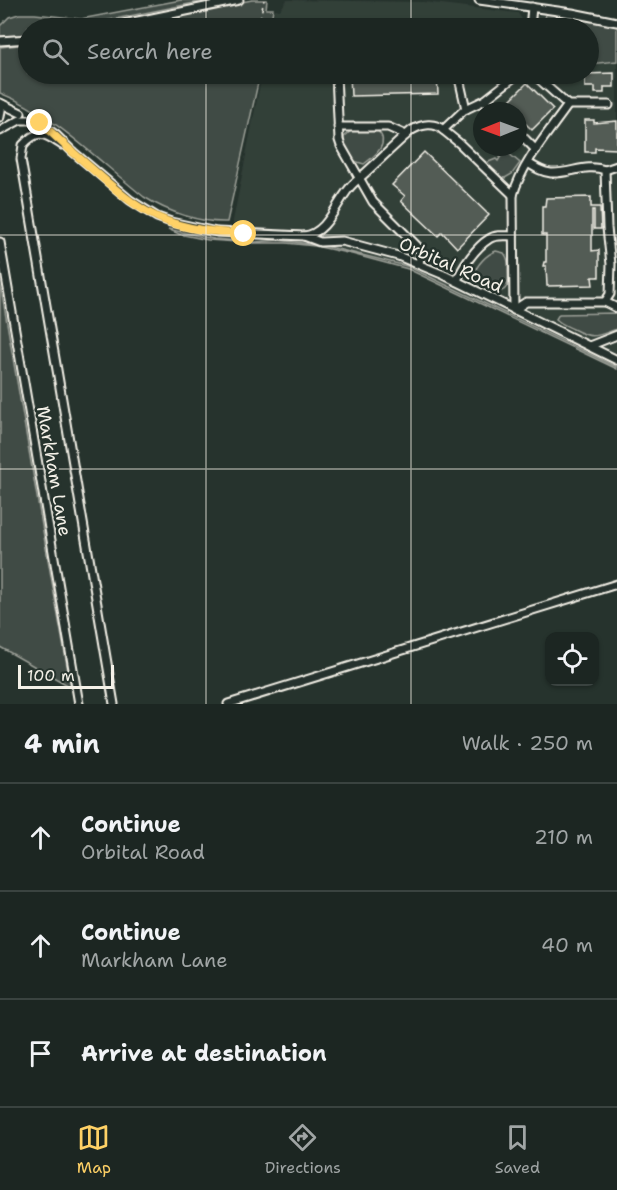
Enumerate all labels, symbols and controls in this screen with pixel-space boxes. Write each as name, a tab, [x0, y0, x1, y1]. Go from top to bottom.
search box	[18, 18, 599, 84]
icon: search	[39, 35, 72, 68]
text: Search here	[87, 37, 213, 66]
north arrow	[473, 102, 527, 156]
route end	[26, 109, 52, 135]
route start	[230, 220, 256, 246]
street label: Orbital Road	[395, 231, 507, 299]
street label: Markham Lane	[31, 404, 77, 538]
map controls	[545, 632, 599, 686]
button: locate	[545, 632, 599, 686]
scale bar	[18, 662, 114, 690]
text: 100 m	[27, 665, 75, 686]
text: 4 min	[24, 726, 100, 761]
text: Walk · 250 m	[462, 730, 593, 756]
text: Continue	[81, 810, 181, 839]
icon: ahead	[24, 821, 57, 854]
text: 210 m	[534, 824, 593, 850]
text: Orbital Road	[81, 839, 205, 865]
text: Continue	[81, 918, 181, 947]
icon: ahead	[24, 929, 57, 962]
text: 40 m	[541, 932, 593, 958]
text: Markham Lane	[81, 947, 227, 973]
icon: arrive	[24, 1037, 57, 1070]
text: Arrive at destination	[81, 1039, 327, 1068]
tab: Map	[77, 1121, 111, 1178]
tab: Directions	[265, 1121, 341, 1178]
tab: Saved	[495, 1121, 540, 1178]

